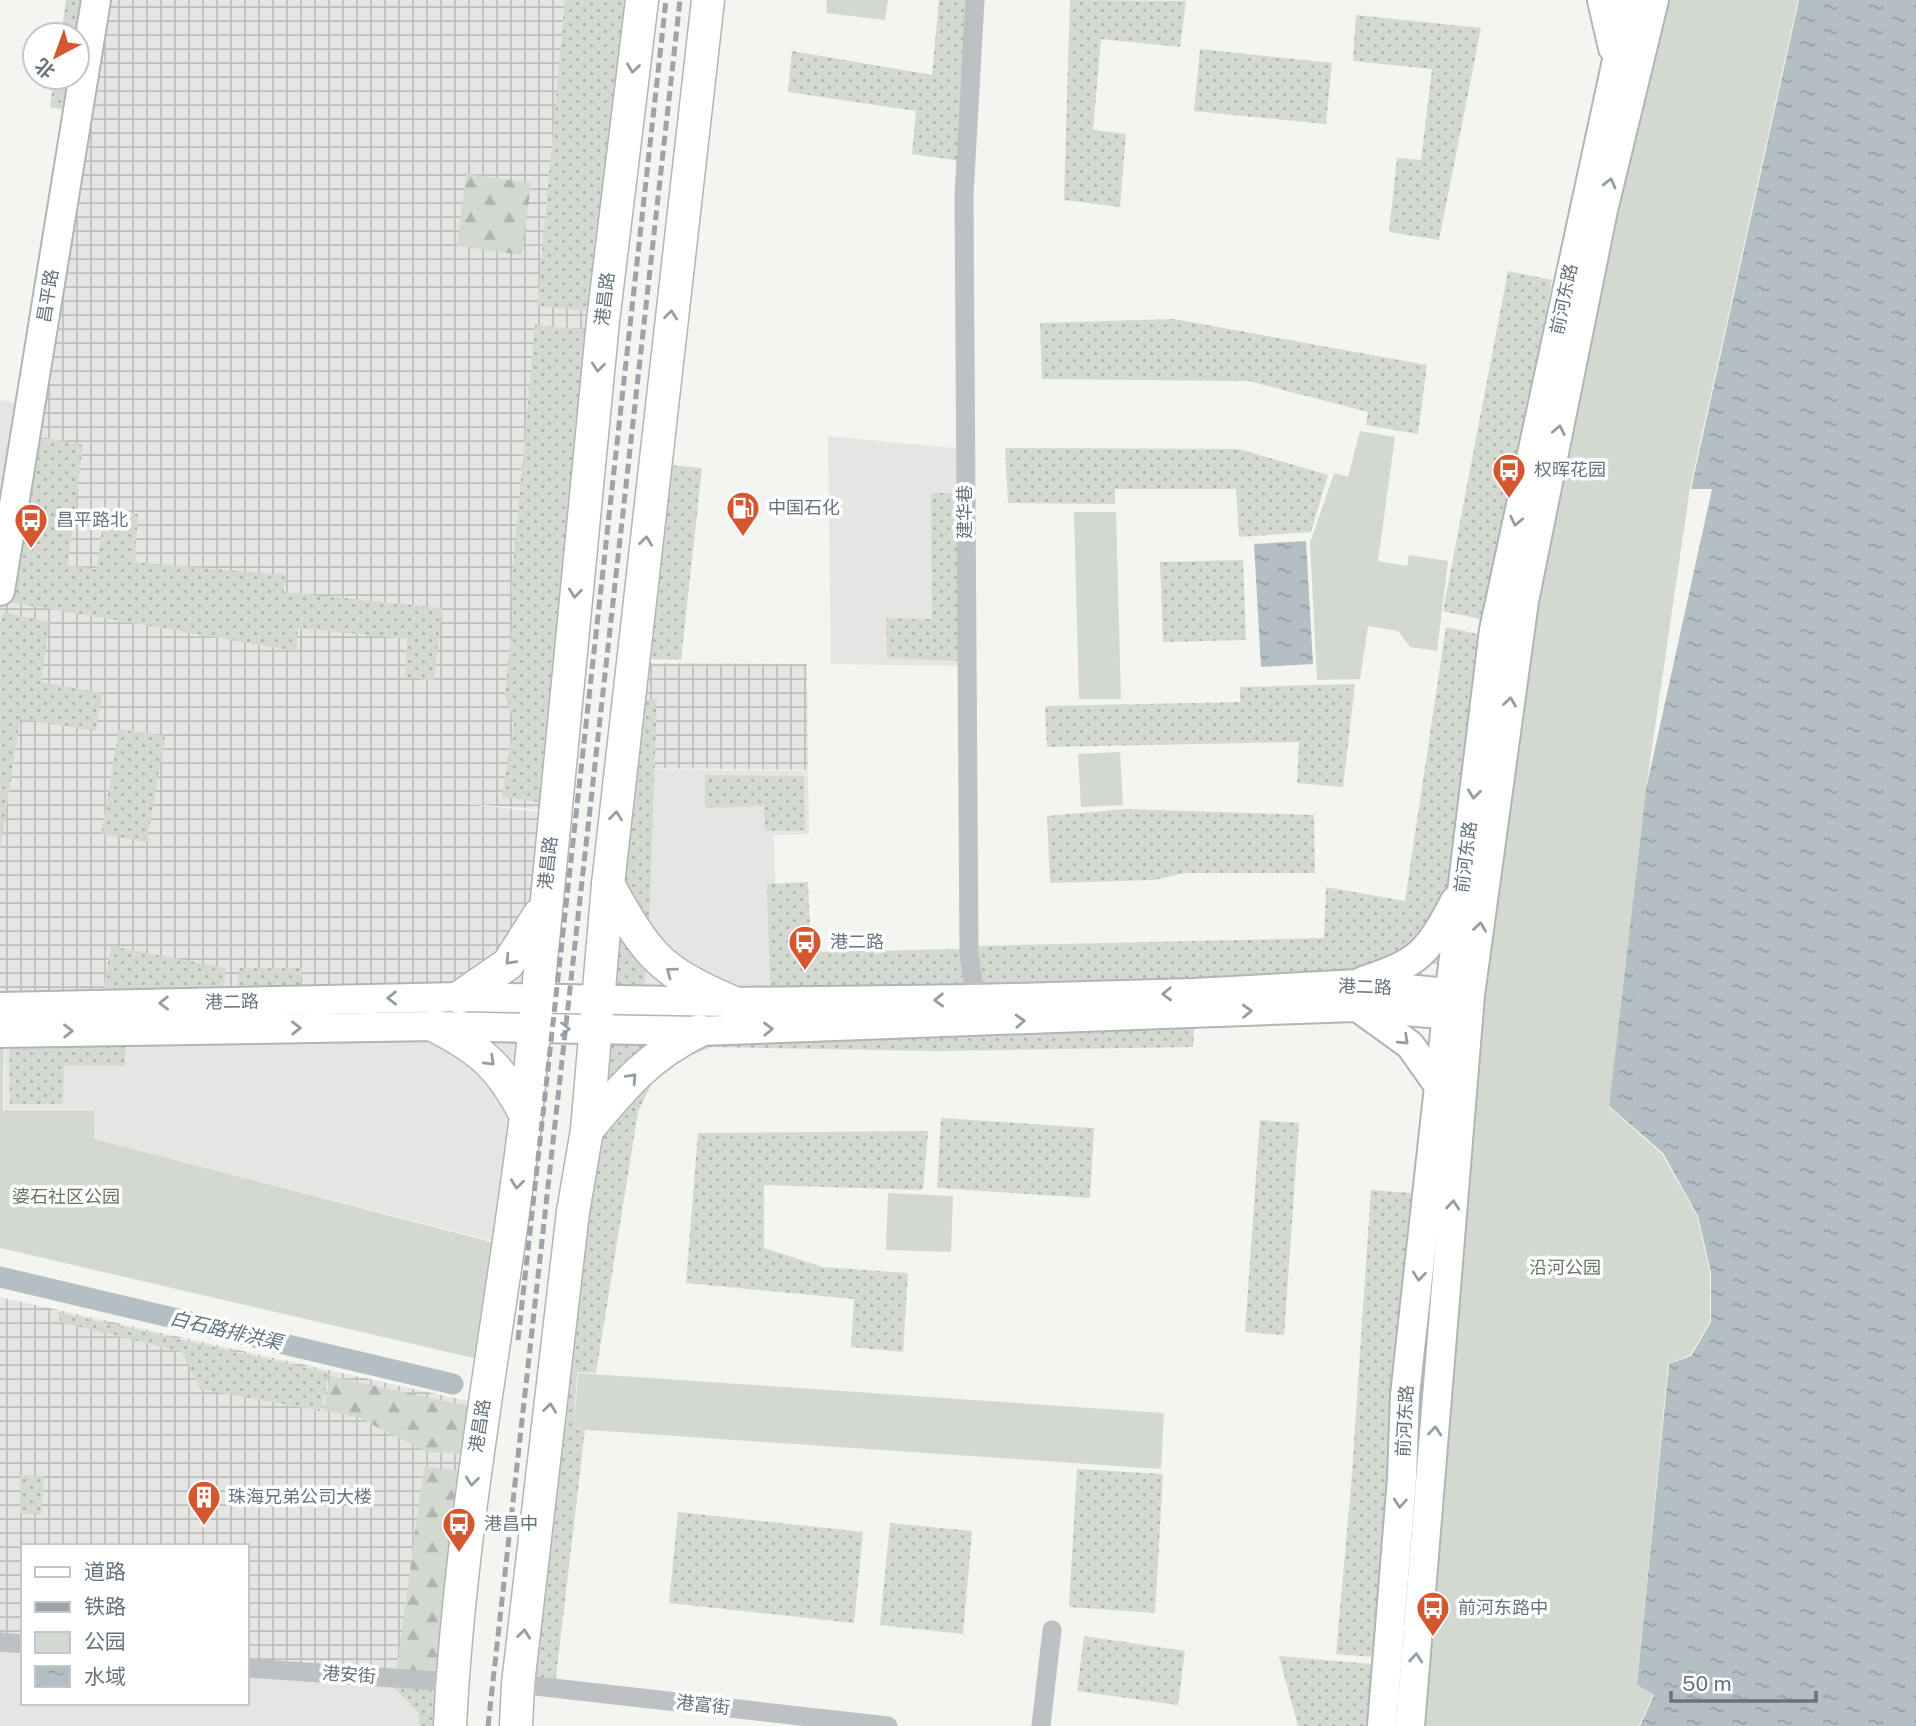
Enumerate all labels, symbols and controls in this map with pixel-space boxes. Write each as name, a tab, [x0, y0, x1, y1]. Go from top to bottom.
north arrow	[21, 21, 91, 91]
text: 北	[30, 54, 59, 83]
one-way arrow	[626, 62, 641, 73]
one-way arrow	[1601, 177, 1616, 189]
street label: 前河东路	[1546, 261, 1581, 336]
street label: 昌平路	[33, 268, 62, 324]
street label: 港昌路	[591, 271, 618, 327]
one-way arrow	[664, 309, 679, 321]
one-way arrow	[591, 361, 606, 372]
one-way arrow	[1550, 424, 1565, 436]
bus stop icon: 权晖花园	[1490, 451, 1528, 500]
place label: 权晖花园	[1534, 459, 1606, 480]
street label: 建华巷	[954, 485, 975, 539]
fuel station icon: 中国石化	[724, 489, 762, 538]
place label: 中国石化	[768, 497, 840, 518]
bus stop icon: 昌平路北	[12, 501, 50, 550]
place label: 昌平路北	[56, 509, 128, 530]
one-way arrow	[1510, 515, 1525, 527]
one-way arrow	[638, 536, 653, 547]
one-way arrow	[568, 587, 583, 599]
one-way arrow	[1503, 696, 1518, 708]
one-way arrow	[1466, 789, 1481, 800]
one-way arrow	[608, 810, 623, 822]
street label: 前河东路	[1451, 820, 1480, 894]
street label: 港昌路	[534, 835, 561, 891]
one-way arrow	[1472, 921, 1487, 933]
bus stop icon: 港二路	[786, 923, 824, 972]
place label: 港二路	[830, 931, 884, 952]
one-way arrow	[505, 952, 518, 965]
one-way arrow	[667, 967, 679, 980]
street label: 港二路	[1338, 975, 1392, 998]
one-way arrow	[1161, 986, 1171, 1002]
street label: 港二路	[205, 991, 259, 1012]
one-way arrow	[386, 991, 397, 1006]
one-way arrow	[934, 992, 945, 1007]
one-way arrow	[158, 996, 169, 1011]
one-way arrow	[1242, 1003, 1253, 1018]
one-way arrow	[1014, 1013, 1025, 1028]
one-way arrow	[291, 1020, 301, 1036]
one-way arrow	[561, 1021, 571, 1037]
one-way arrow	[763, 1021, 773, 1037]
one-way arrow	[63, 1024, 74, 1039]
one-way arrow	[1396, 1031, 1409, 1044]
one-way arrow	[482, 1053, 495, 1066]
one-way arrow	[623, 1073, 636, 1086]
one-way arrow	[510, 1178, 525, 1190]
park label: 婆石社区公园	[12, 1186, 120, 1207]
one-way arrow	[1445, 1199, 1460, 1210]
park label: 沿河公园	[1529, 1257, 1601, 1278]
one-way arrow	[1411, 1270, 1426, 1282]
water label: 白石路排洪渠	[168, 1306, 287, 1354]
street label: 前河东路	[1392, 1384, 1417, 1457]
street label: 港昌路	[465, 1398, 494, 1454]
one-way arrow	[542, 1402, 557, 1413]
one-way arrow	[1427, 1426, 1442, 1437]
one-way arrow	[465, 1475, 480, 1487]
building icon: 珠海兄弟公司大楼	[185, 1478, 223, 1527]
place label: 珠海兄弟公司大楼	[228, 1486, 372, 1507]
one-way arrow	[1393, 1497, 1408, 1508]
bus stop icon: 港昌中	[440, 1505, 478, 1554]
place label: 港昌中	[484, 1513, 538, 1534]
legend	[21, 1544, 248, 1705]
text: 道路	[84, 1559, 126, 1584]
bus stop icon: 前河东路中	[1414, 1589, 1452, 1638]
text: 铁路	[84, 1594, 126, 1619]
place label: 前河东路中	[1458, 1597, 1548, 1618]
one-way arrow	[516, 1628, 531, 1639]
text: 公园	[84, 1629, 126, 1654]
one-way arrow	[1408, 1652, 1423, 1663]
scale bar	[1671, 1660, 1816, 1704]
street label: 港安街	[321, 1662, 377, 1687]
text: 水域	[84, 1664, 126, 1689]
text: 50 m	[1682, 1671, 1732, 1696]
street label: 港富街	[675, 1691, 731, 1718]

